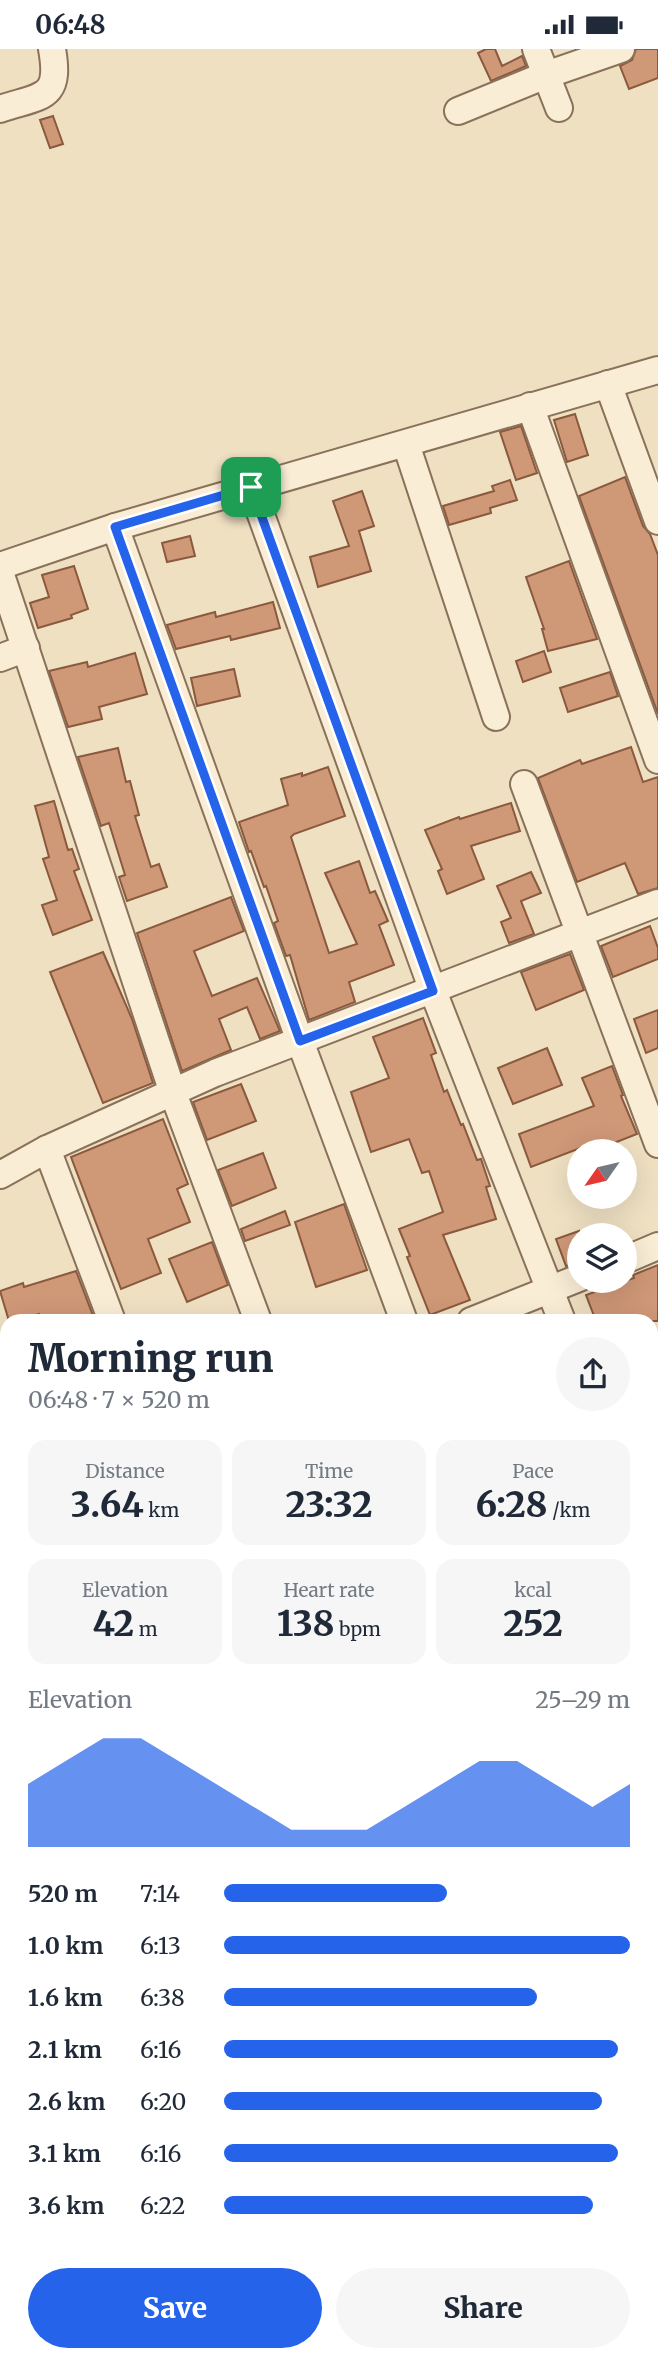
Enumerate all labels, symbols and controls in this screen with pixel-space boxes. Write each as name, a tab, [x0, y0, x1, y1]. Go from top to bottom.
text: 06:48	[35, 8, 106, 41]
pin	[221, 457, 281, 517]
icon: arrive	[232, 468, 270, 506]
north arrow	[567, 1139, 637, 1209]
map controls	[567, 1139, 637, 1293]
button: layers	[567, 1223, 637, 1293]
text: Morning run	[28, 1335, 274, 1382]
button: share	[556, 1337, 630, 1411]
text: 06:48 · 7 × 520 m	[28, 1385, 210, 1414]
text: Distance	[85, 1459, 165, 1483]
text: Time	[305, 1459, 353, 1483]
text: Pace	[512, 1459, 554, 1483]
text: 3.64	[71, 1483, 144, 1527]
text: 23:32	[286, 1483, 372, 1527]
text: 6:28	[476, 1483, 548, 1527]
text: km	[144, 1498, 179, 1522]
text: /km	[548, 1498, 590, 1522]
text: Elevation	[82, 1578, 168, 1602]
text: Heart rate	[284, 1578, 374, 1602]
text: kcal	[514, 1578, 552, 1602]
text: 42	[92, 1602, 134, 1646]
text: 138	[277, 1602, 335, 1646]
text: 252	[503, 1602, 563, 1646]
text: m	[134, 1617, 158, 1641]
text: bpm	[335, 1617, 381, 1641]
text: Elevation	[28, 1685, 132, 1714]
text: 25–29 m	[535, 1685, 630, 1714]
text: 520 m	[28, 1879, 98, 1908]
text: 7:14	[140, 1879, 180, 1908]
text: 1.0 km	[28, 1931, 103, 1960]
text: 6:13	[140, 1931, 181, 1960]
text: 1.6 km	[28, 1983, 103, 2012]
text: 6:38	[140, 1983, 185, 2012]
text: 2.1 km	[28, 2035, 102, 2064]
text: 6:16	[140, 2035, 181, 2064]
text: 2.6 km	[28, 2087, 105, 2116]
text: 6:20	[140, 2087, 186, 2116]
text: 3.1 km	[28, 2139, 101, 2168]
text: 6:16	[140, 2139, 181, 2168]
text: 3.6 km	[28, 2191, 104, 2220]
text: 6:22	[140, 2191, 185, 2220]
button: Save	[28, 2268, 322, 2348]
button: Share	[336, 2268, 630, 2348]

